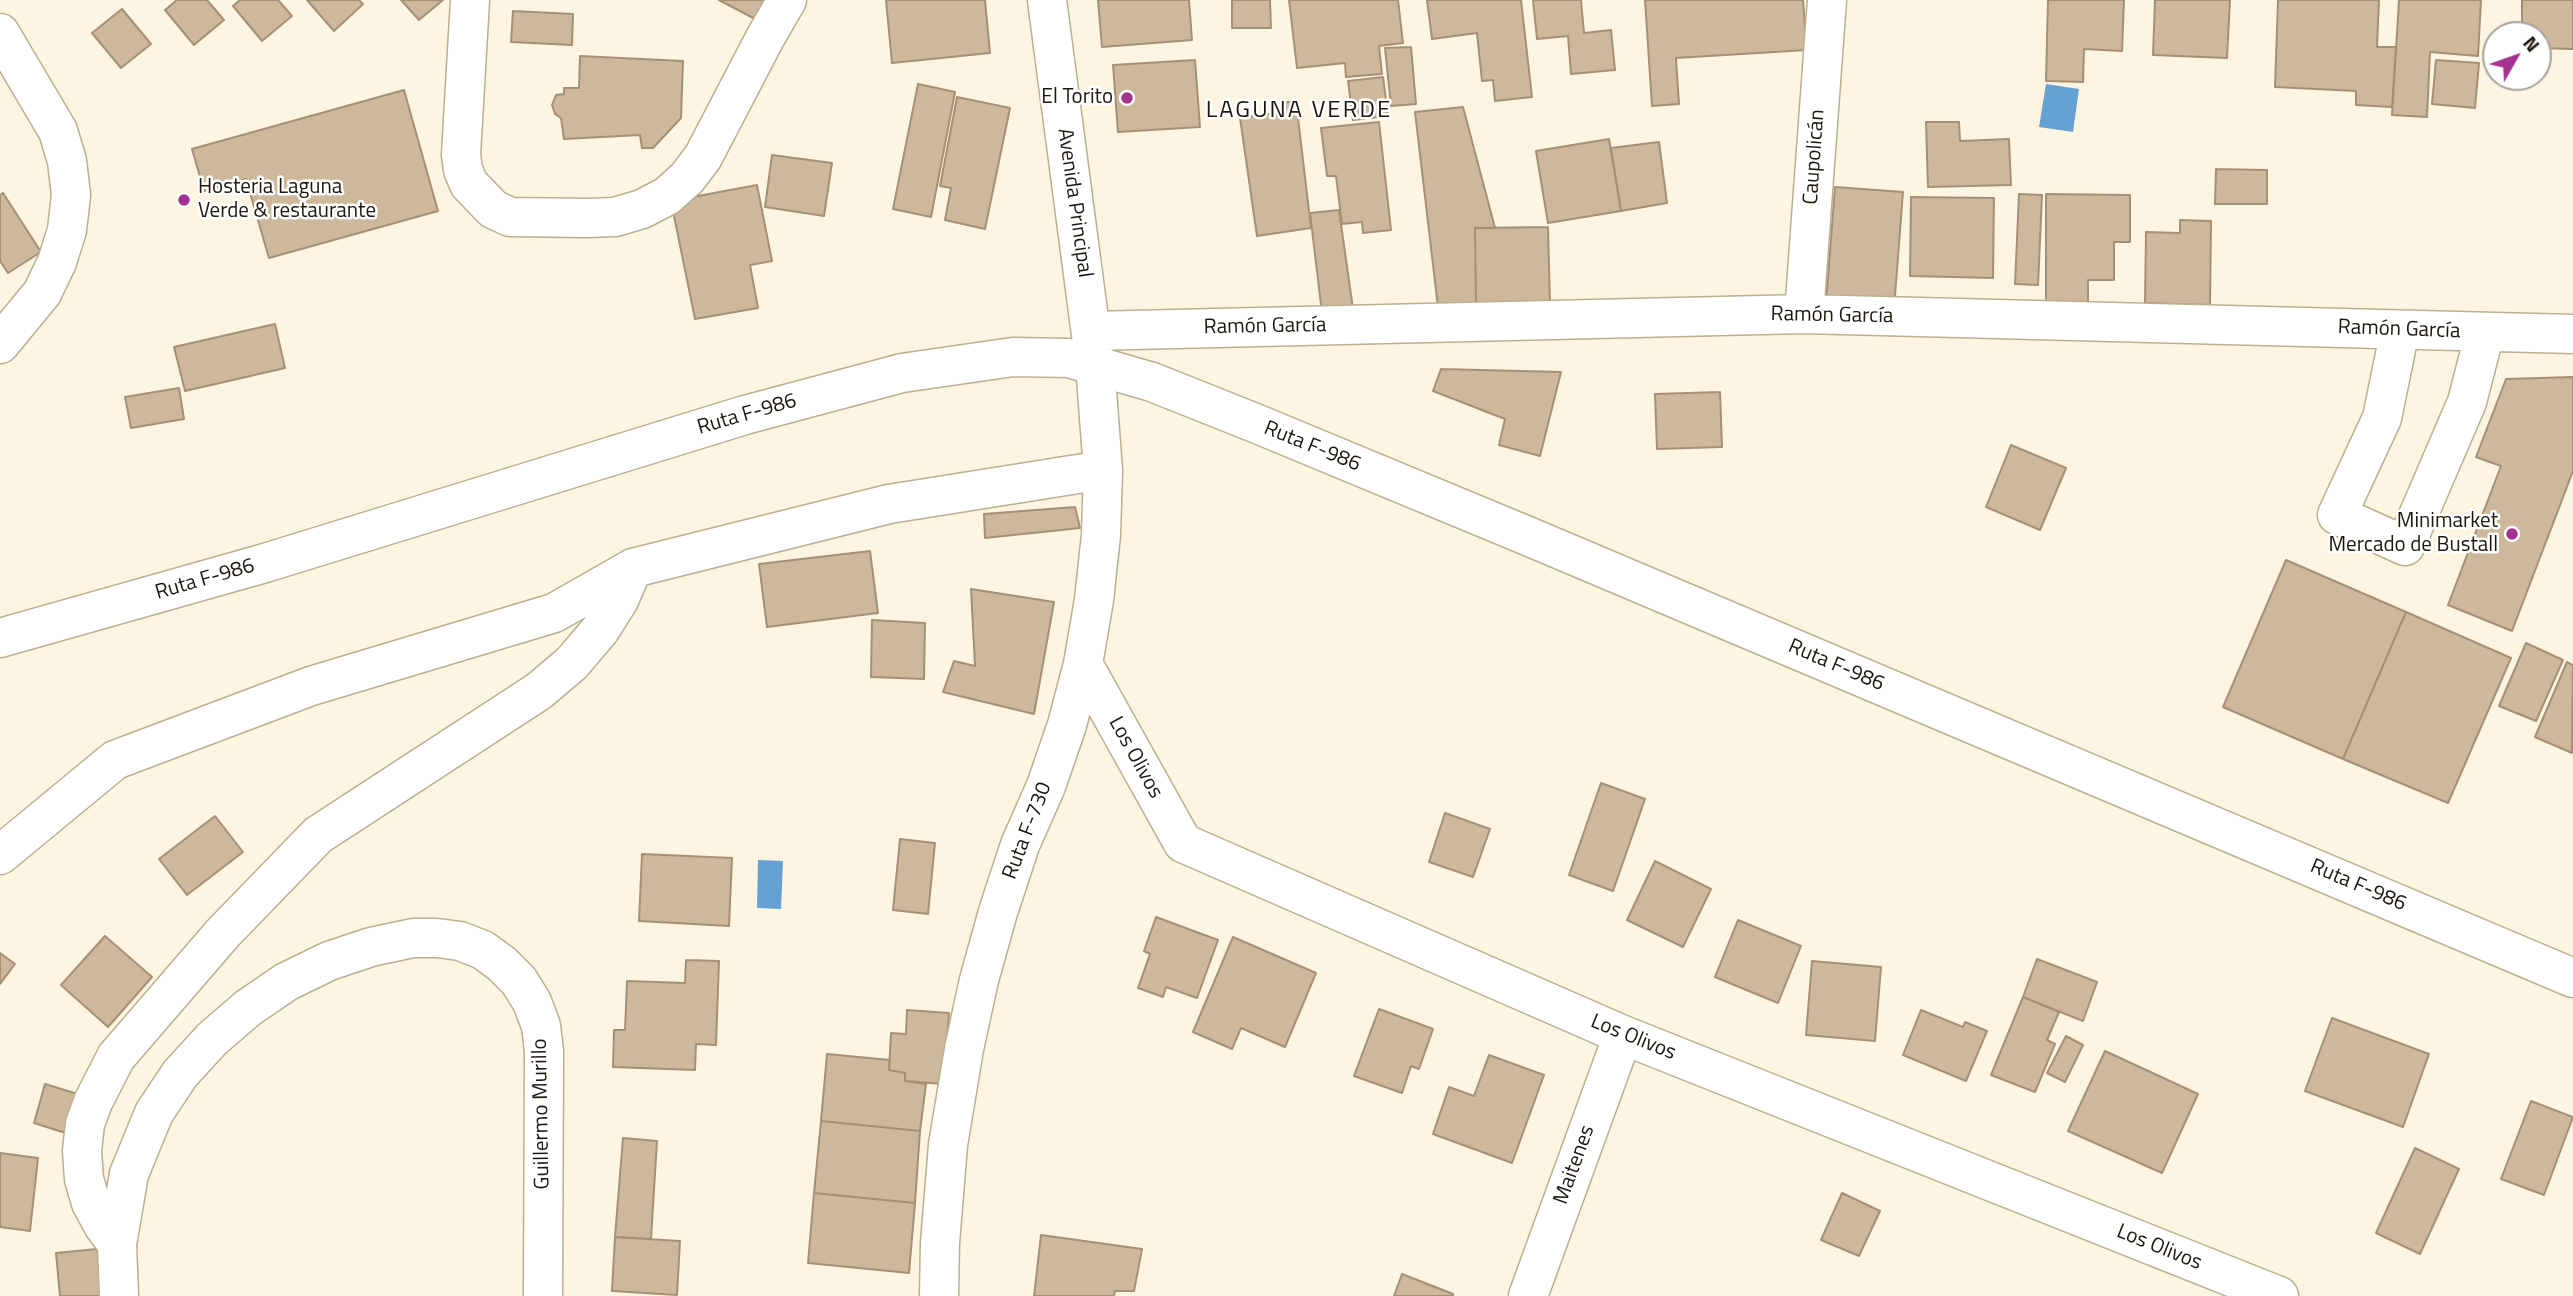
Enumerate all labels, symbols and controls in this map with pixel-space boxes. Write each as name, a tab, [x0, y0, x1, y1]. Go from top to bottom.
north arrow	[2482, 21, 2552, 91]
text: N	[2517, 29, 2547, 58]
place label: El Torito	[1041, 85, 1113, 111]
marker: El Torito	[1119, 90, 1135, 106]
district label: LAGUNA VERDE	[1207, 97, 1391, 125]
street label: Caupolicán	[1799, 108, 1831, 206]
street label: Avenida Principal	[1051, 127, 1097, 279]
place label: Hosteria Laguna Verde & restaurante	[198, 175, 376, 225]
marker: Hosteria Laguna Verde & restaurante	[176, 192, 192, 208]
street label: Ramón García	[1770, 302, 1894, 330]
street label: Ramón García	[1203, 313, 1327, 341]
street label: Ramón García	[2337, 315, 2461, 345]
street label: Ruta F-986	[695, 389, 799, 441]
street label: Ruta F-986	[1260, 416, 1364, 478]
place label: Minimarket Mercado de Bustall	[2329, 509, 2498, 559]
marker: Minimarket Mercado de Bustall	[2504, 526, 2520, 542]
street label: Ruta F-986	[153, 554, 257, 606]
street label: Ruta F-986	[1784, 634, 1888, 698]
street label: Los Olivos	[1102, 713, 1168, 803]
street label: Ruta F-730	[998, 779, 1058, 883]
street label: Ruta F-986	[2306, 854, 2410, 918]
street label: Los Olivos	[1587, 1010, 1679, 1066]
street label: Guillermo Murillo	[528, 1038, 556, 1190]
street label: Maitenes	[1549, 1122, 1601, 1208]
street label: Los Olivos	[2113, 1220, 2205, 1276]

